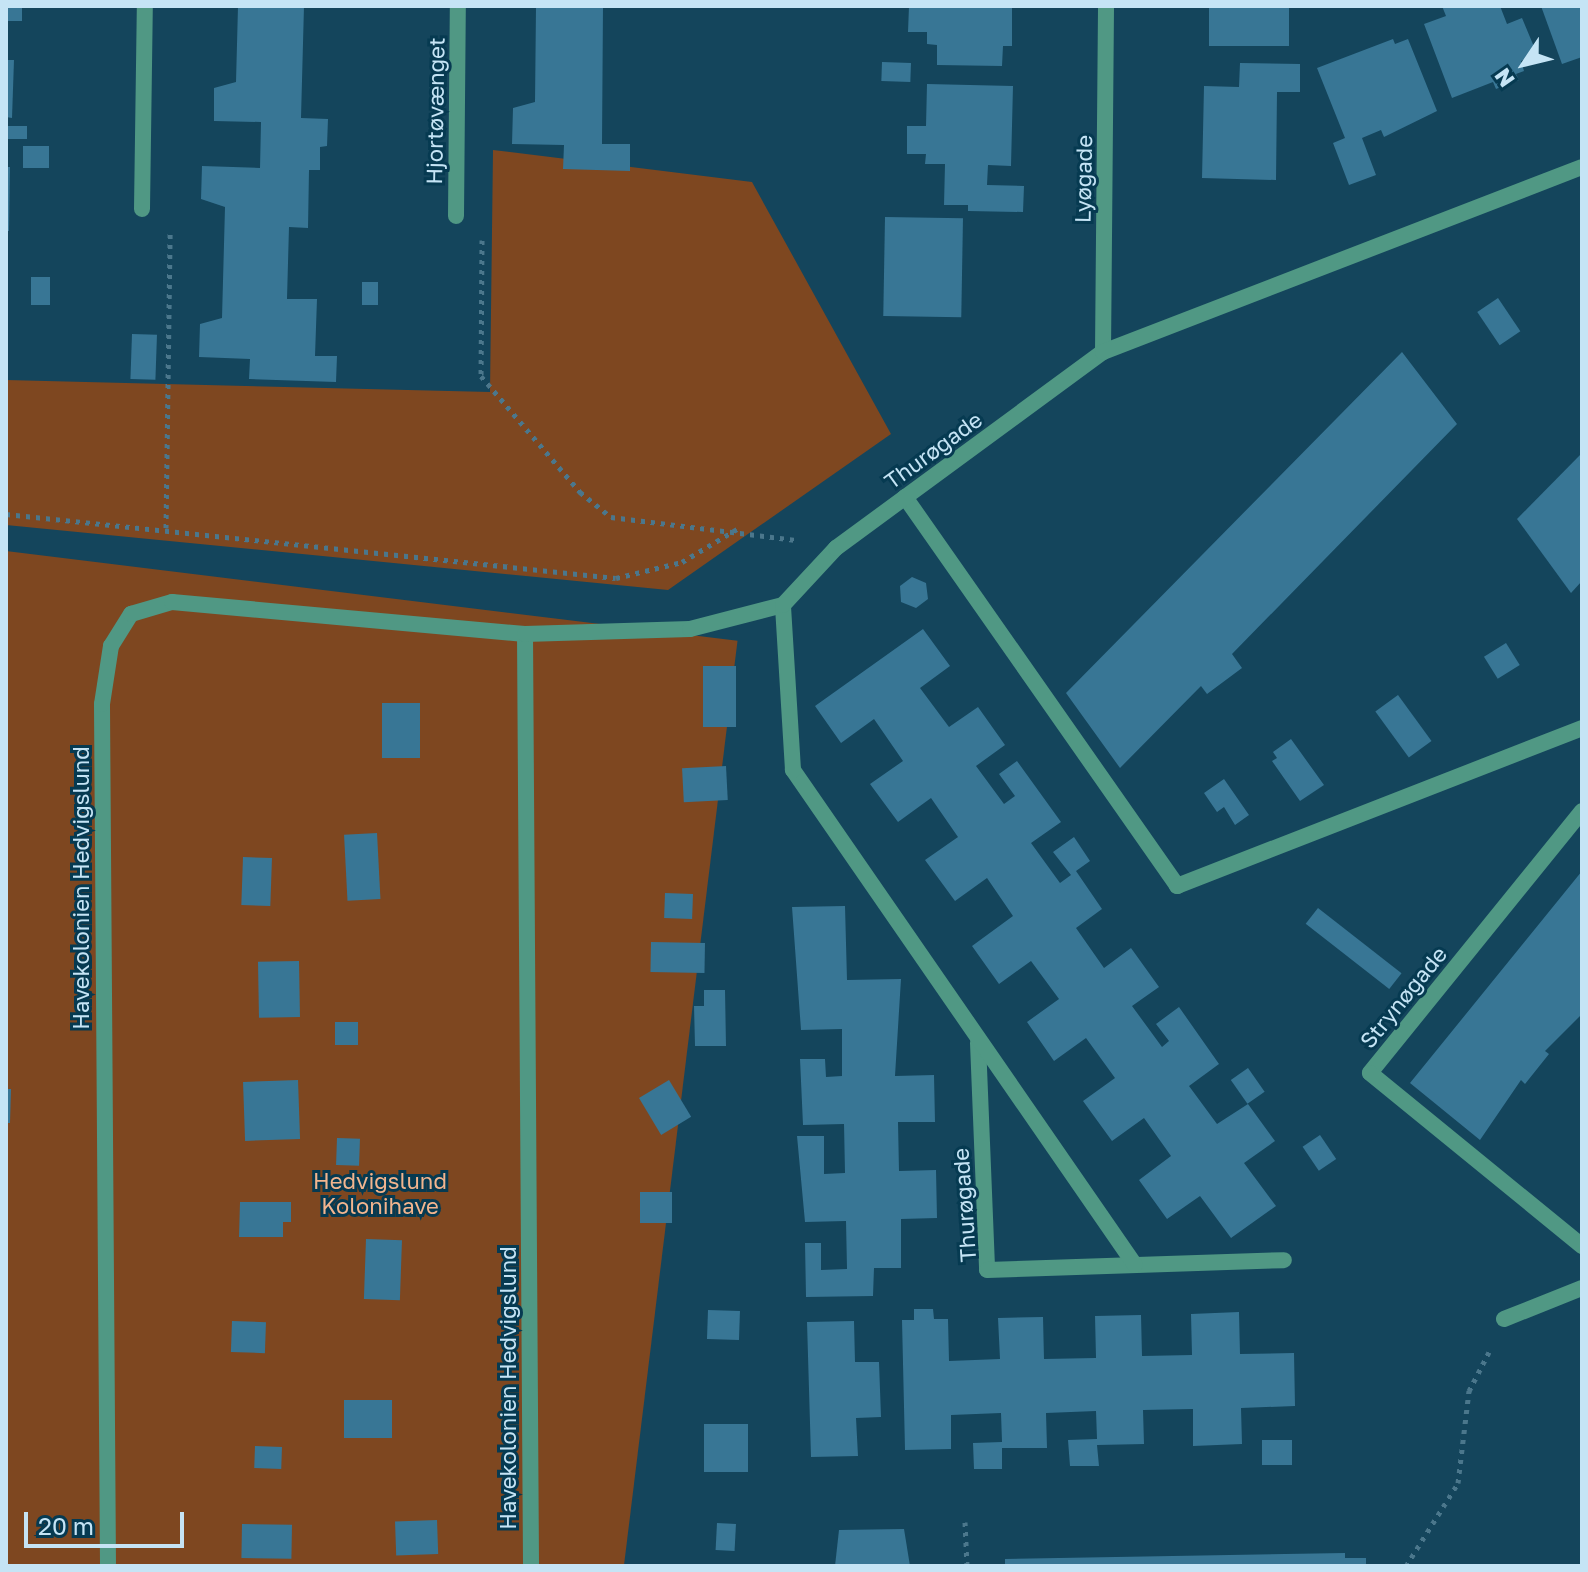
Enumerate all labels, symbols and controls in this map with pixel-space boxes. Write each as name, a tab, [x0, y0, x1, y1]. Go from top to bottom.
north arrow	[1484, 24, 1564, 104]
street label: Hjortøvænget	[421, 37, 449, 185]
text: N	[1488, 63, 1520, 93]
street label: Lyøgade	[1069, 135, 1097, 223]
street label: Thurøgade	[879, 406, 987, 494]
street label: Havekolonien Hedvigslund	[68, 746, 94, 1030]
street label: Strynøgade	[1354, 941, 1452, 1053]
street label: Thurøgade	[947, 1147, 981, 1263]
park label: Hedvigslund Kolonihave	[313, 1167, 447, 1218]
street label: Havekolonien Hedvigslund	[495, 1246, 521, 1530]
scale bar	[28, 1496, 188, 1546]
text: 20 m	[38, 1511, 94, 1540]

